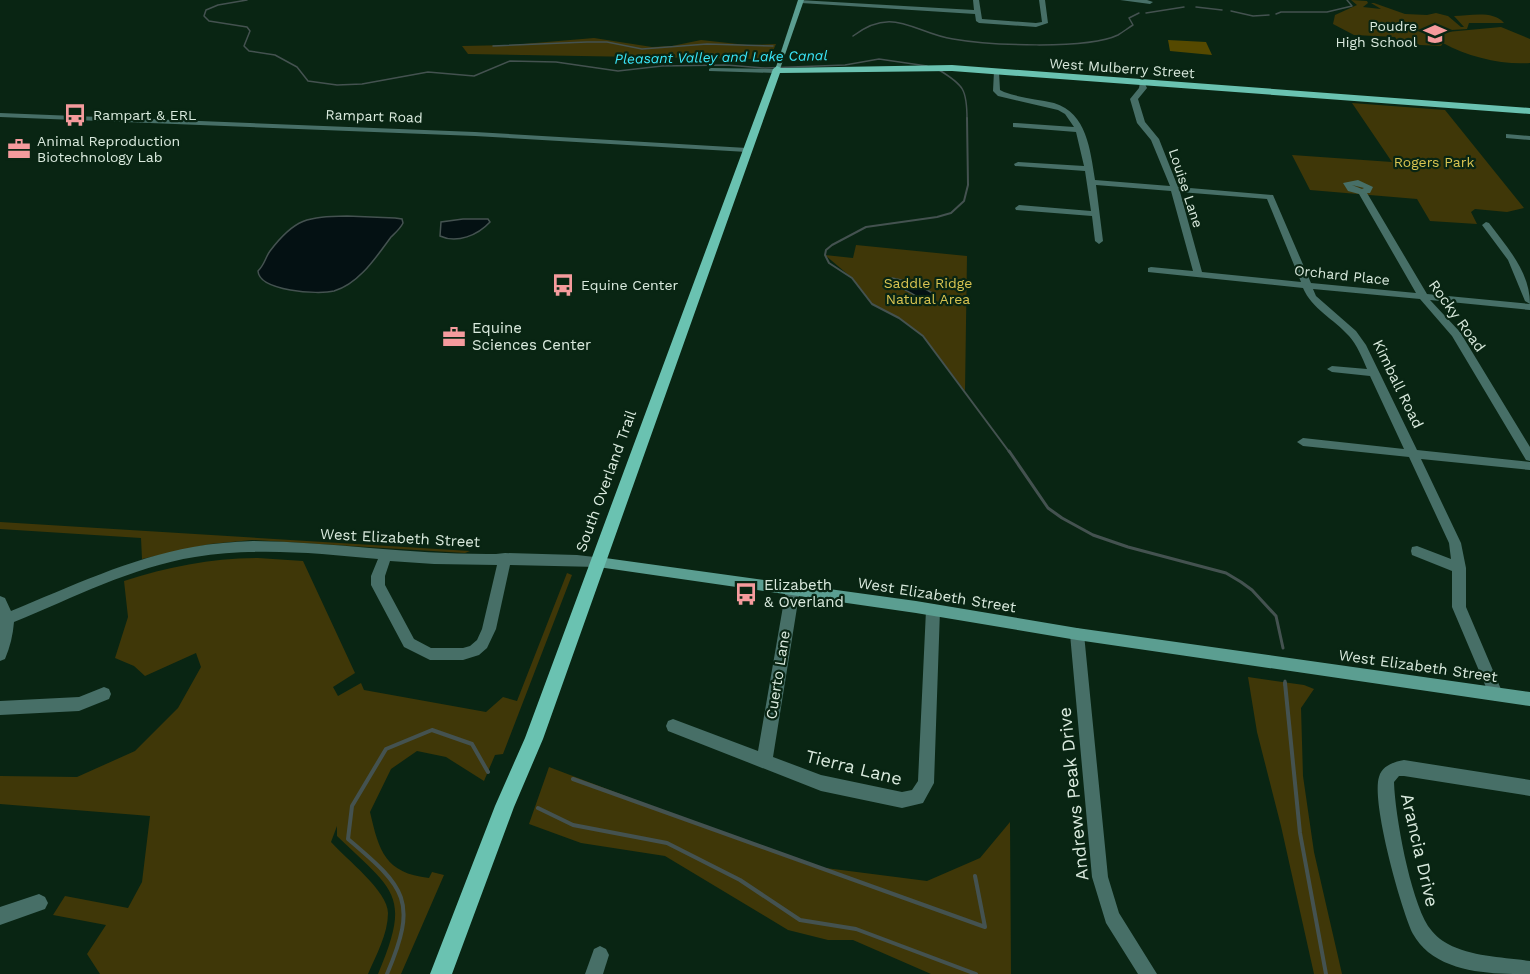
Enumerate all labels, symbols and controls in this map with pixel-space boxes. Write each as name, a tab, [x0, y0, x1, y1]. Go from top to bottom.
place label: Poudre High School	[1336, 18, 1418, 50]
school or university icon: Poudre High School	[1422, 21, 1448, 47]
water label: Pleasant Valley and Lake Canal	[614, 47, 828, 67]
street label: West Mulberry Street	[1049, 55, 1195, 81]
bus stop icon: Rampart & ERL	[62, 102, 88, 128]
street label: Rampart Road	[325, 106, 423, 126]
place label: Rampart & ERL	[93, 107, 196, 123]
place label: Animal Reproduction Biotechnology Lab	[37, 133, 180, 165]
office icon: Animal Reproduction Biotechnology Lab	[6, 136, 32, 162]
street label: Louise Lane	[1166, 146, 1206, 230]
park label: Rogers Park	[1394, 154, 1474, 170]
street label: Orchard Place	[1293, 262, 1391, 288]
bus stop icon: Equine Center	[550, 272, 576, 298]
park label: Saddle Ridge Natural Area	[884, 275, 972, 307]
street label: Rocky Road	[1425, 276, 1489, 356]
place label: Equine Center	[581, 277, 679, 293]
place label: Equine Sciences Center	[472, 319, 591, 354]
office icon: Equine Sciences Center	[441, 324, 467, 350]
street label: Kimball Road	[1369, 337, 1427, 431]
street label: South Overland Trail	[572, 407, 640, 554]
street label: West Elizabeth Street	[320, 525, 481, 551]
street label: West Elizabeth Street	[856, 574, 1018, 617]
place label: Elizabeth & Overland	[764, 576, 844, 611]
bus stop icon: Elizabeth & Overland	[733, 581, 759, 607]
street label: Cuerto Lane	[762, 629, 794, 721]
street label: West Elizabeth Street	[1337, 646, 1499, 686]
street label: Andrews Peak Drive	[1053, 706, 1093, 882]
street label: Tierra Lane	[804, 745, 904, 789]
street label: Arancia Drive	[1397, 791, 1443, 909]

